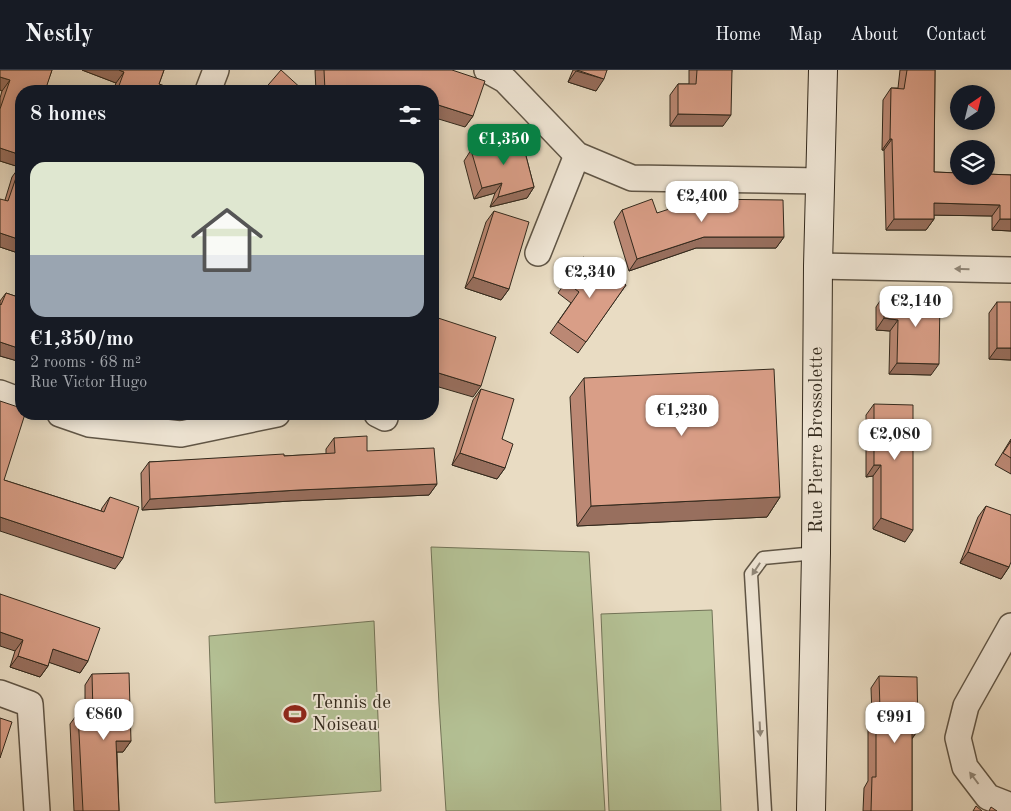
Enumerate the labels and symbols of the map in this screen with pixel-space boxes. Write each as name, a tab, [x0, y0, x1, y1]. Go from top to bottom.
north arrow	[950, 85, 995, 130]
pin: €1,350	[463, 124, 545, 166]
pin: €2,400	[661, 180, 743, 223]
pin: €2,340	[549, 256, 631, 299]
one-way arrow	[954, 265, 970, 273]
pin: €2,140	[875, 286, 957, 328]
street label: Rue Pierre Brossolette	[808, 347, 827, 533]
pin: €1,230	[641, 394, 723, 437]
pin: €2,080	[854, 418, 936, 461]
one-way arrow	[751, 562, 761, 576]
place label: Tennis de Noiseau	[312, 694, 391, 735]
pin: €860	[74, 698, 134, 741]
sports icon: Tennis de Noiseau	[282, 701, 308, 727]
pin: €991	[865, 702, 925, 744]
one-way arrow	[757, 722, 765, 738]
one-way arrow	[968, 772, 979, 785]

